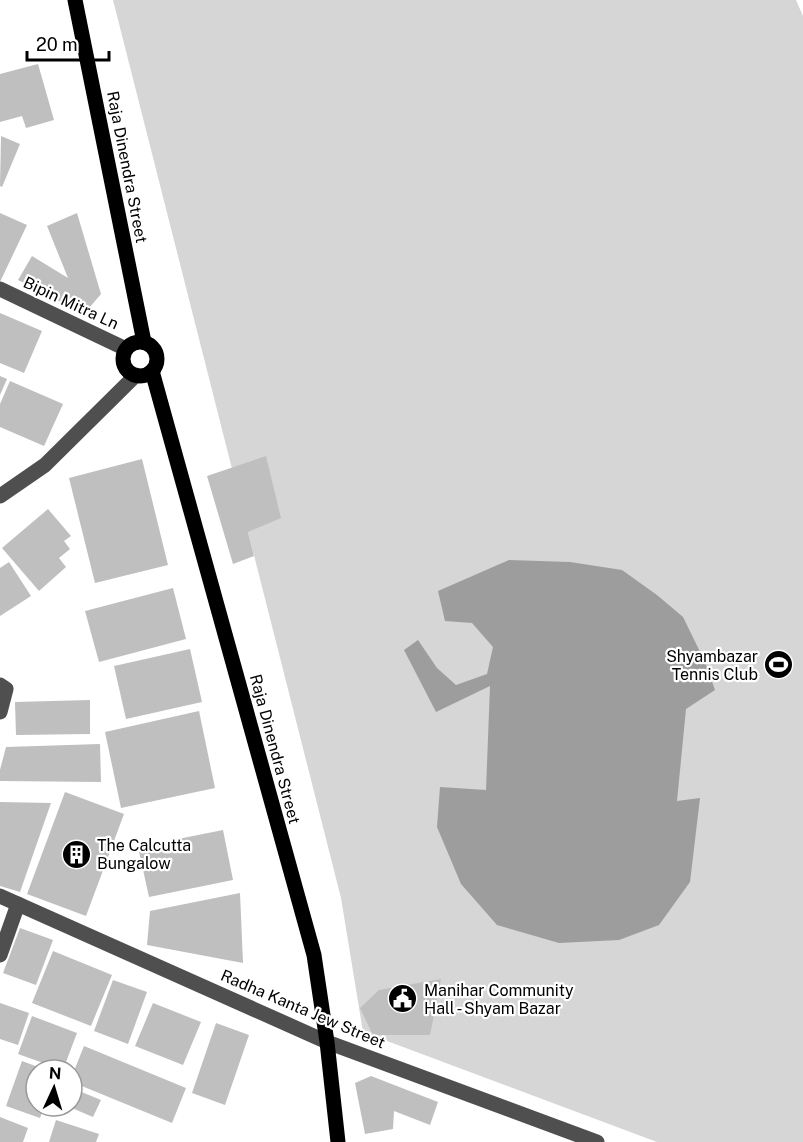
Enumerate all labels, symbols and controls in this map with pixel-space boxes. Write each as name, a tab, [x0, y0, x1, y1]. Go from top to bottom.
scale bar	[27, 24, 110, 62]
text: 20 m	[36, 34, 78, 55]
street label: Raja Dinendra Street	[103, 89, 151, 245]
street label: Bipin Mitra Ln	[20, 273, 122, 333]
place label: Shyambazar Tennis Club	[666, 647, 758, 684]
sports icon: Shyambazar Tennis Club	[763, 649, 795, 681]
street label: Raja Dinendra Street	[246, 672, 304, 826]
place label: The Calcutta Bungalow	[97, 836, 191, 873]
building icon: The Calcutta Bungalow	[60, 838, 92, 870]
street label: Radha Kanta Jew Street	[218, 966, 388, 1052]
place label: Manihar Community Hall - Shyam Bazar	[424, 981, 574, 1018]
public building icon: Manihar Community Hall - Shyam Bazar	[387, 983, 419, 1015]
north arrow	[24, 1058, 84, 1118]
text: N	[48, 1064, 62, 1083]

